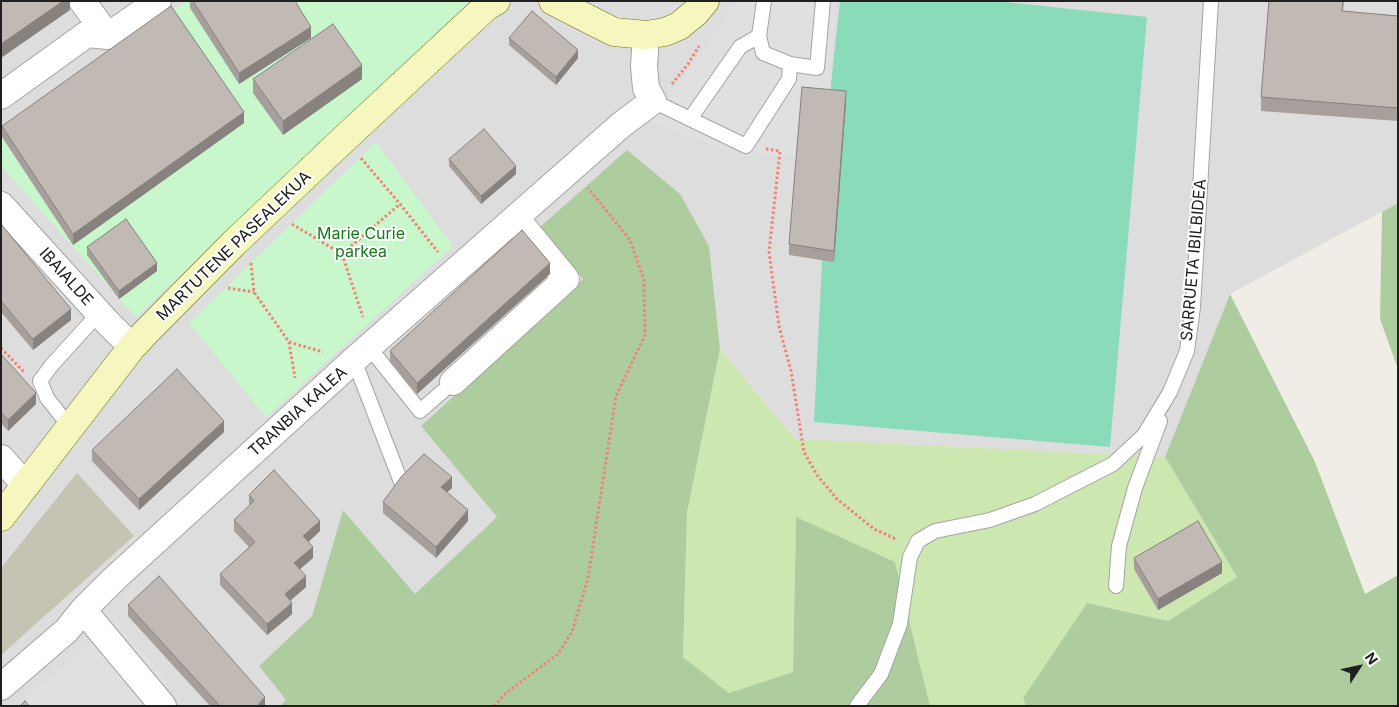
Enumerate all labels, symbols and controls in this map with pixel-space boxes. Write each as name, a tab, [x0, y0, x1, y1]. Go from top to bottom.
street label: MARTUTENE PASEALEKUA	[153, 167, 315, 325]
street label: SARRUETA IBILBIDEA	[1177, 178, 1211, 342]
park label: Marie Curie parkea	[317, 224, 405, 262]
street label: IBAIALDE	[35, 244, 97, 310]
street label: TRANBIA KALEA	[245, 363, 351, 461]
north arrow	[1334, 642, 1384, 692]
text: N	[1362, 649, 1382, 667]

